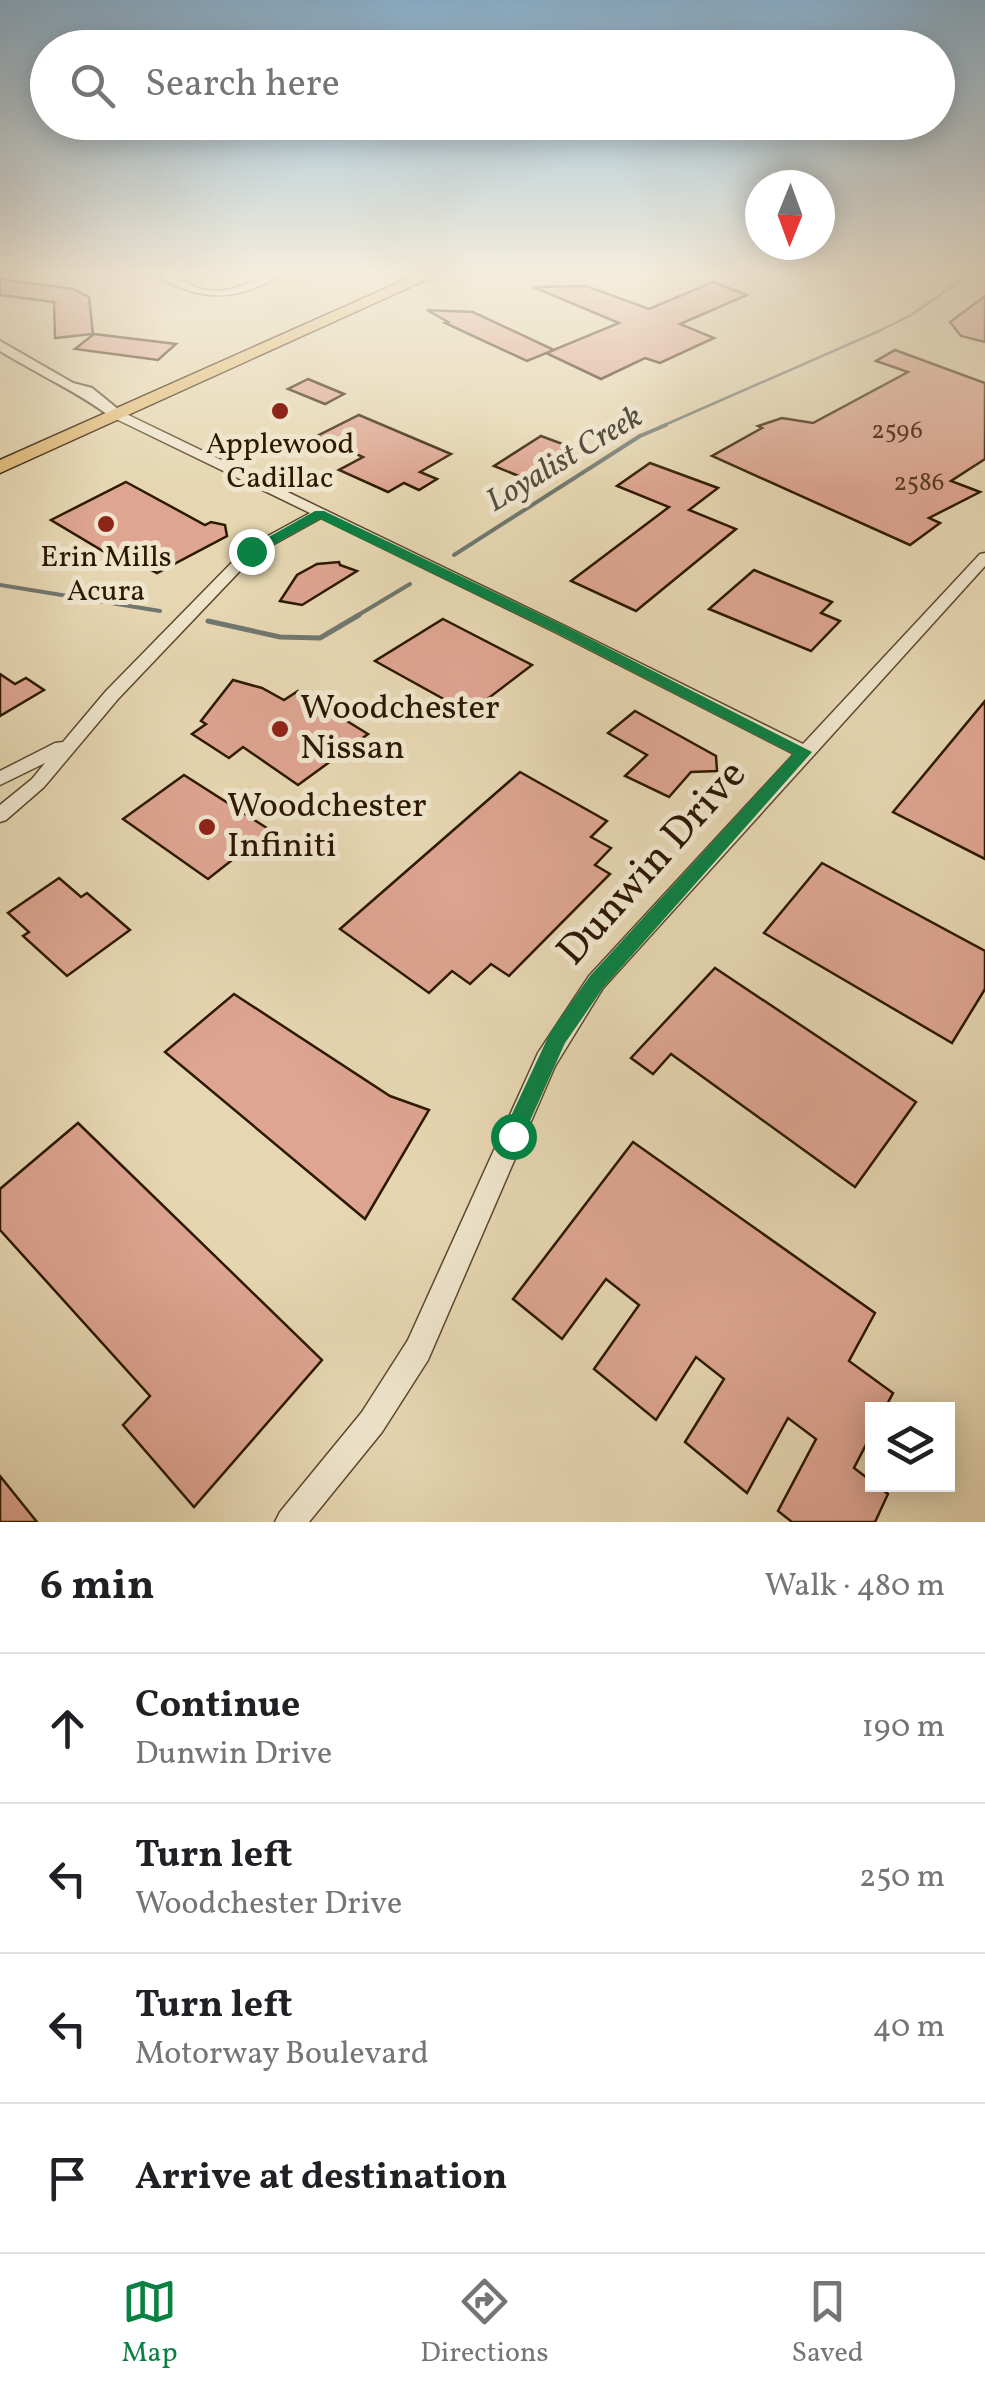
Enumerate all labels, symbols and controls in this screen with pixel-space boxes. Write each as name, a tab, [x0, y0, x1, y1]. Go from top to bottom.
search box	[30, 30, 955, 140]
icon: search	[65, 58, 120, 113]
text: Search here	[145, 59, 340, 112]
north arrow	[745, 170, 835, 260]
water label: Loyalist Creek	[479, 396, 652, 524]
marker: Applewood Cadillac	[269, 400, 291, 422]
house number: 2596	[871, 414, 923, 449]
place label: Applewood Cadillac	[206, 424, 354, 500]
house number: 2586	[894, 466, 944, 501]
marker: Erin Mills Acura	[95, 513, 117, 535]
route end	[229, 529, 275, 575]
place label: Erin Mills Acura	[40, 537, 172, 613]
place label: Woodchester Nissan	[300, 685, 500, 773]
marker: Woodchester Nissan	[269, 718, 291, 740]
street label: Dunwin Drive	[544, 748, 762, 980]
place label: Woodchester Infiniti	[227, 783, 427, 871]
marker: Woodchester Infiniti	[196, 816, 218, 838]
route start	[491, 1114, 537, 1160]
map controls	[865, 1402, 955, 1492]
button: layers	[865, 1402, 955, 1492]
text: 6 min	[40, 1558, 155, 1617]
text: Walk · 480 m	[764, 1565, 945, 1609]
text: Continue	[135, 1680, 300, 1733]
icon: ahead	[40, 1701, 95, 1756]
text: 190 m	[861, 1706, 945, 1750]
text: Dunwin Drive	[135, 1733, 332, 1777]
text: Turn left	[135, 1830, 292, 1883]
icon: left	[40, 1851, 95, 1906]
text: 250 m	[859, 1856, 945, 1900]
text: Woodchester Drive	[135, 1883, 402, 1927]
text: Turn left	[135, 1980, 292, 2033]
icon: left	[40, 2001, 95, 2056]
text: 40 m	[873, 2006, 945, 2050]
text: Motorway Boulevard	[135, 2033, 429, 2077]
icon: arrive	[40, 2151, 95, 2206]
text: Arrive at destination	[135, 2152, 508, 2205]
tab: Map	[121, 2274, 177, 2373]
tab: Directions	[420, 2274, 549, 2373]
tab: Saved	[791, 2274, 864, 2373]

